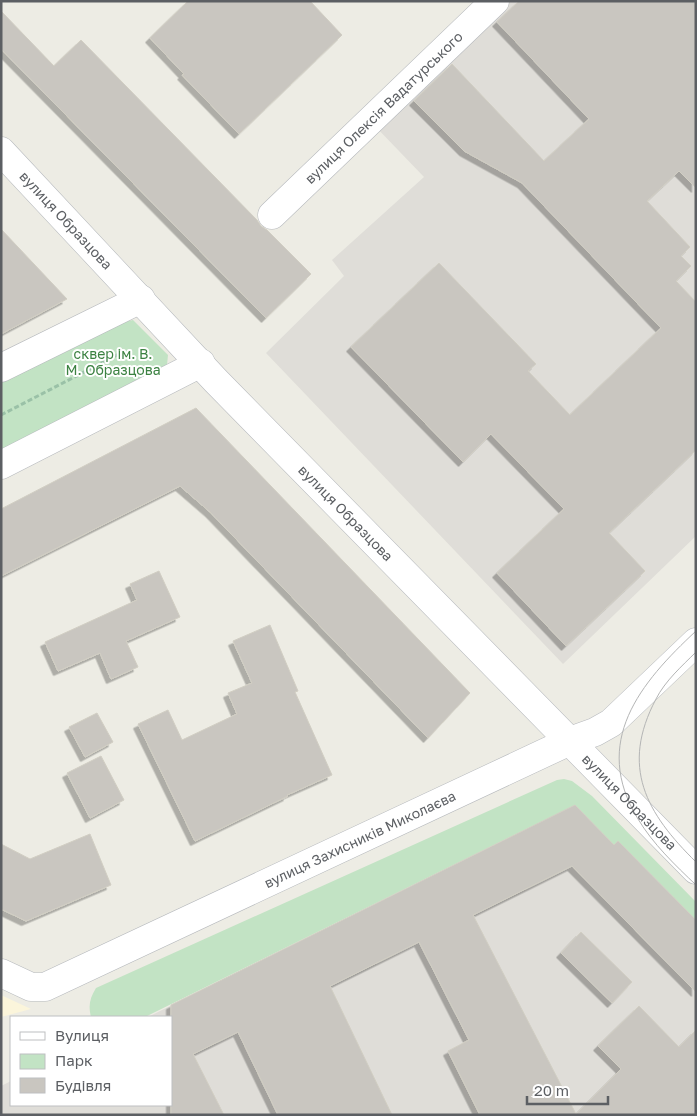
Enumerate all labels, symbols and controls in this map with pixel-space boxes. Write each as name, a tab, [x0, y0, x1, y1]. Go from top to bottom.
street label: вулиця Олексія Вадатурського	[301, 28, 466, 187]
street label: вулиця Образцова	[16, 168, 116, 273]
park label: сквер ім. В. М. Образцова	[65, 345, 161, 378]
street label: вулиця Образцова	[295, 461, 397, 564]
street label: вулиця Образцова	[579, 750, 681, 853]
street label: вулиця Захисників Миколаєва	[261, 787, 458, 891]
legend	[10, 1016, 172, 1106]
text: Вулиця	[55, 1026, 109, 1044]
text: Парк	[55, 1051, 93, 1069]
scale bar	[527, 1074, 608, 1106]
text: Будівля	[55, 1076, 111, 1094]
text: 20 m	[534, 1081, 569, 1099]

